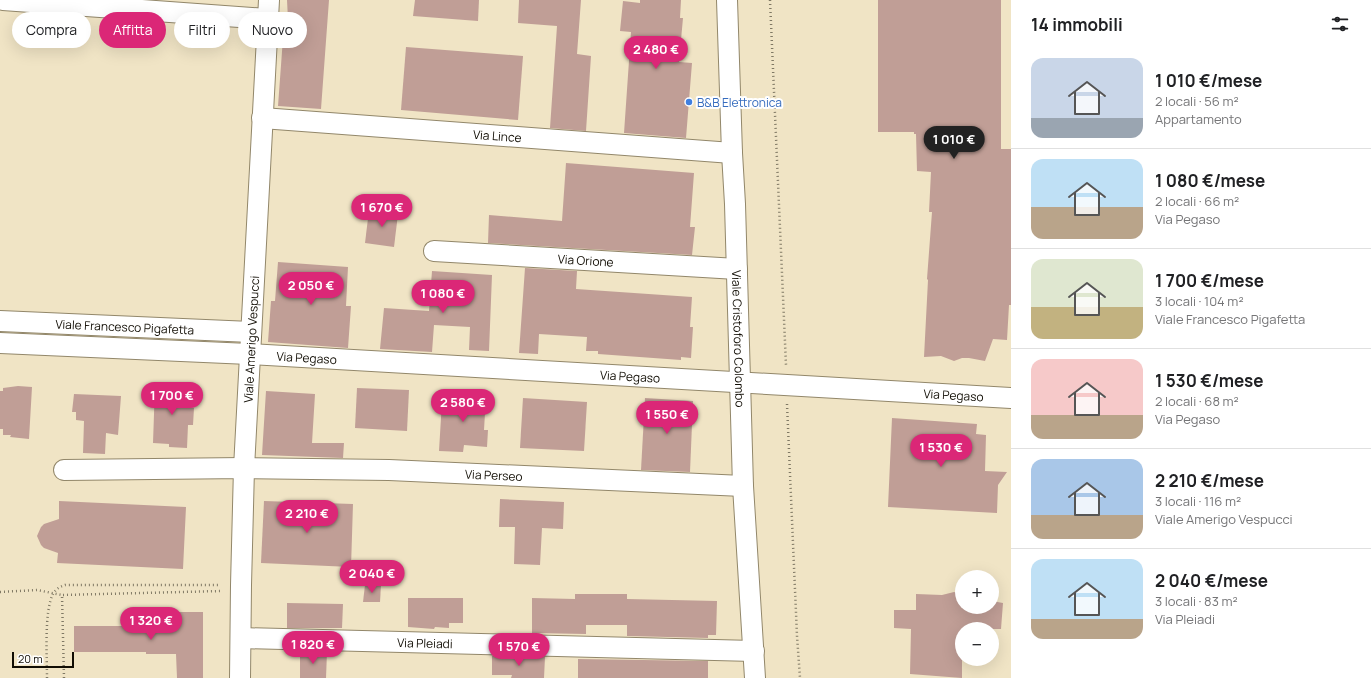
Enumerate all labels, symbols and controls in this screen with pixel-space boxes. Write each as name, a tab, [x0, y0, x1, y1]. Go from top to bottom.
chip: Compra	[12, 12, 91, 48]
chip: Affitta	[99, 12, 166, 48]
chip: Filtri	[174, 12, 230, 48]
chip: Nuovo	[238, 12, 307, 48]
text: 14 immobili	[1031, 13, 1123, 36]
icon: filters	[1329, 13, 1351, 35]
pin: 2 480 €	[619, 36, 693, 70]
text: 2 480 €	[633, 40, 679, 58]
text: 1 010 €/mese	[1155, 69, 1262, 92]
icon: home	[1063, 74, 1111, 122]
text: 2 locali · 56 m²	[1155, 92, 1239, 110]
place label: B&B Elettronica	[697, 94, 782, 111]
marker: B&B Elettronica	[684, 97, 694, 107]
text: Appartamento	[1155, 110, 1242, 128]
street label: Via Lince	[473, 125, 522, 146]
pin: 1 010 €	[917, 126, 991, 160]
text: 1 010 €	[933, 130, 975, 148]
text: 1 080 €/mese	[1155, 169, 1265, 192]
icon: home	[1063, 175, 1111, 223]
text: 2 locali · 66 m²	[1155, 192, 1239, 210]
pin: 1 670 €	[345, 194, 419, 228]
text: 1 670 €	[360, 198, 404, 216]
text: Via Pegaso	[1155, 210, 1220, 228]
street label: Via Orione	[557, 250, 614, 270]
text: 1 700 €/mese	[1155, 269, 1264, 292]
street label: Viale Cristoforo Colombo	[728, 270, 749, 408]
pin: 2 050 €	[274, 272, 348, 306]
street label: Viale Amerigo Vespucci	[239, 275, 263, 403]
icon: home	[1063, 275, 1111, 323]
text: 2 050 €	[288, 276, 334, 294]
pin: 1 080 €	[406, 280, 480, 314]
text: 1 080 €	[421, 284, 465, 302]
text: 3 locali · 104 m²	[1155, 292, 1244, 310]
text: Viale Francesco Pigafetta	[1155, 310, 1305, 328]
street label: Viale Francesco Pigafetta	[55, 315, 195, 338]
street label: Via Pegaso	[276, 347, 337, 368]
street label: Via Pegaso	[600, 366, 661, 386]
text: 1 530 €/mese	[1155, 369, 1264, 392]
icon: home	[1063, 375, 1111, 423]
pin: 1 700 €	[135, 382, 209, 416]
street label: Via Pegaso	[923, 384, 984, 405]
text: 1 700 €	[150, 386, 194, 404]
pin: 2 580 €	[426, 389, 500, 423]
text: 2 locali · 68 m²	[1155, 392, 1239, 410]
text: 2 580 €	[440, 393, 486, 411]
pin: 1 550 €	[630, 401, 704, 435]
text: 1 550 €	[645, 405, 689, 423]
text: Via Pegaso	[1155, 410, 1220, 428]
pin: 1 530 €	[904, 434, 978, 468]
text: 1 530 €	[919, 438, 963, 456]
street label: Via Perseo	[465, 465, 523, 485]
text: 2 210 €/mese	[1155, 469, 1264, 492]
icon: home	[1063, 475, 1111, 523]
text: 3 locali · 116 m²	[1155, 492, 1241, 510]
pin: 2 210 €	[270, 500, 344, 534]
text: 2 210 €	[285, 504, 329, 522]
text: Viale Amerigo Vespucci	[1155, 510, 1293, 528]
pin: 2 040 €	[335, 560, 409, 594]
text: 2 040 €	[349, 564, 395, 582]
text: 2 040 €/mese	[1155, 569, 1268, 592]
map controls	[955, 570, 999, 666]
button: +	[955, 570, 999, 614]
icon: home	[1063, 575, 1111, 623]
text: 3 locali · 83 m²	[1155, 592, 1238, 610]
pin: 1 320 €	[114, 607, 188, 641]
text: Via Pleiadi	[1155, 610, 1215, 628]
text: 1 320 €	[129, 611, 173, 629]
button: −	[955, 622, 999, 666]
pin: 1 820 €	[276, 631, 350, 665]
street label: Via Pleiadi	[397, 633, 453, 652]
pin: 1 570 €	[482, 633, 556, 667]
text: 1 820 €	[291, 635, 335, 653]
text: 1 570 €	[498, 637, 540, 655]
scale bar	[12, 650, 74, 669]
text: 20 m	[18, 651, 43, 666]

